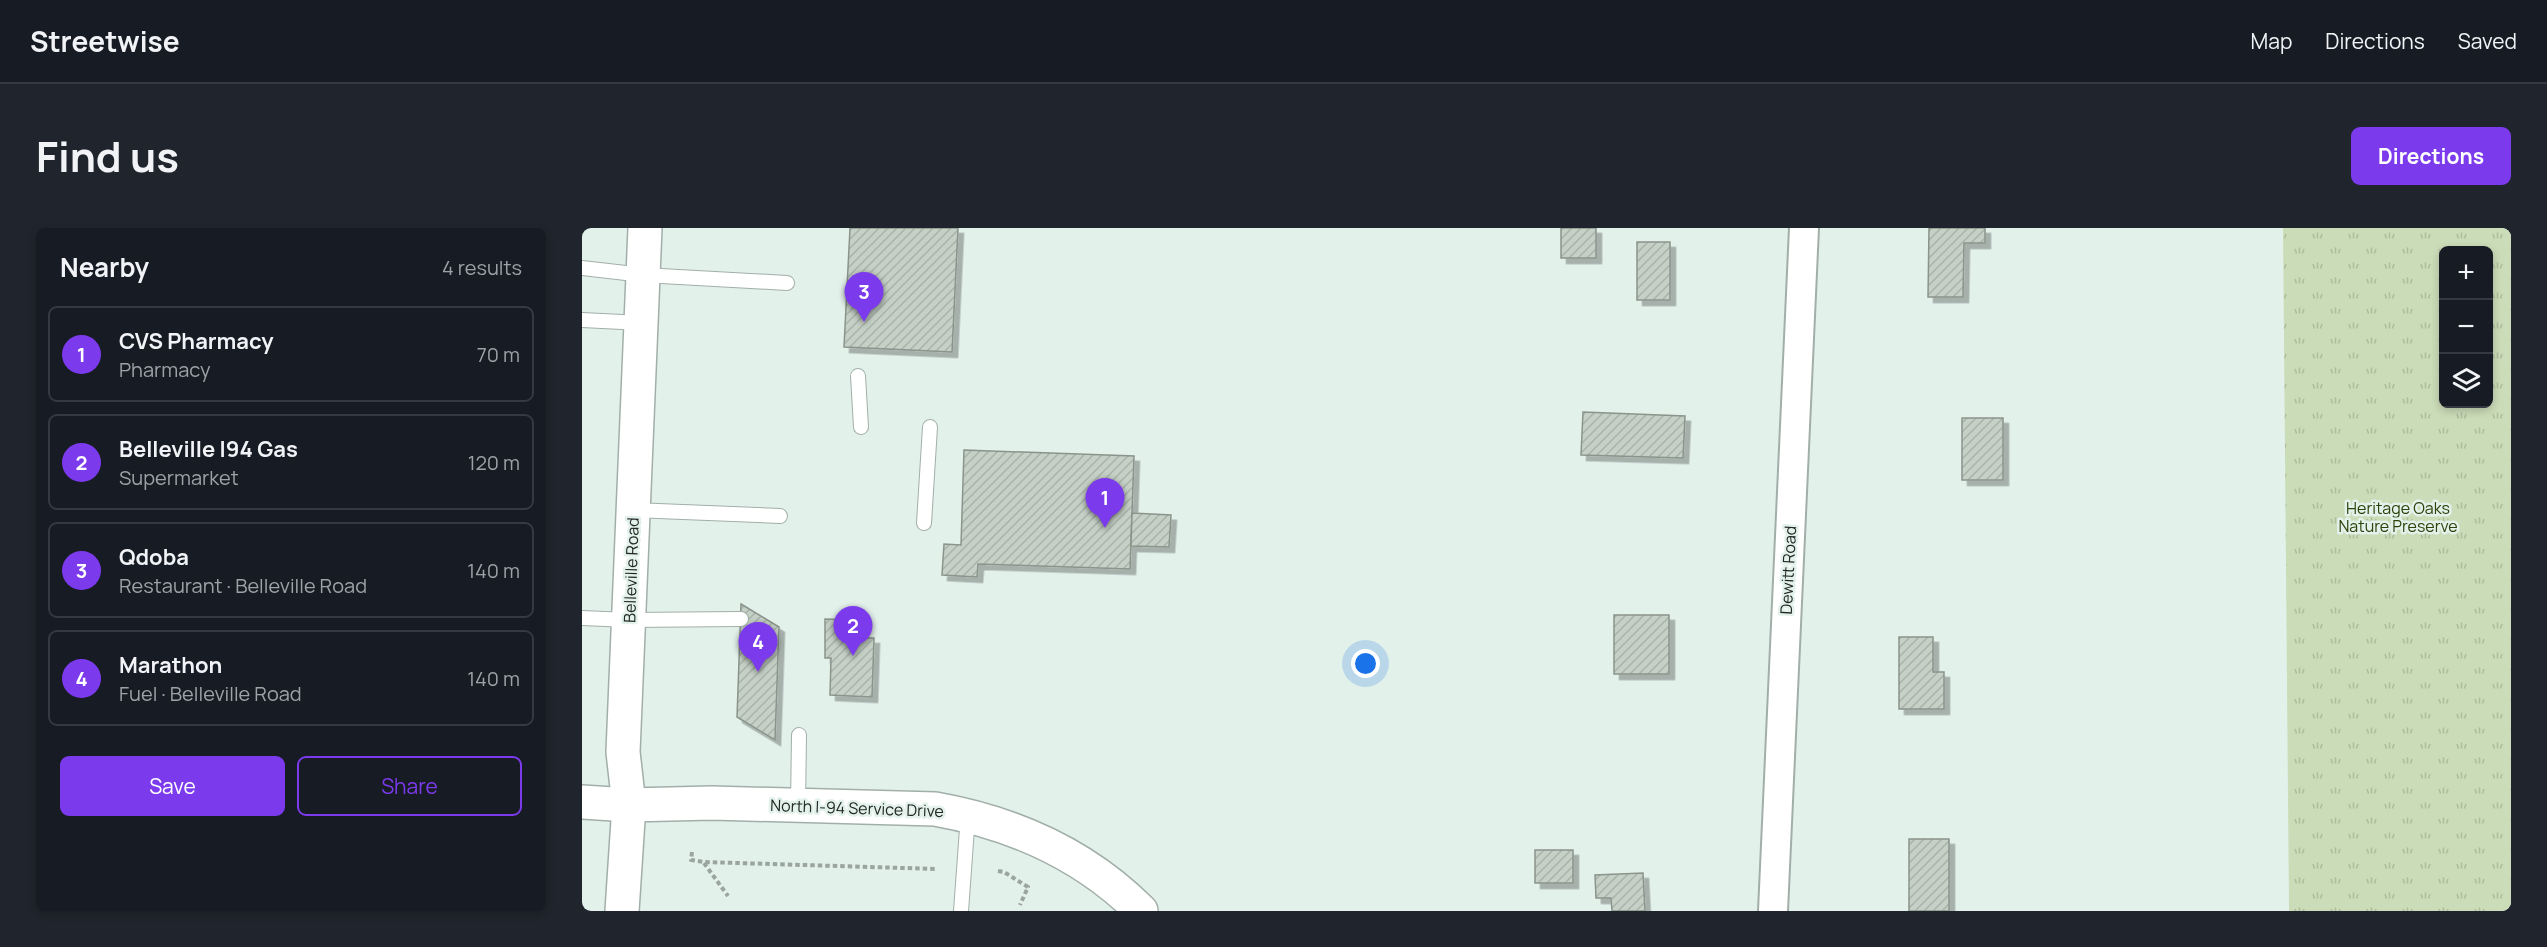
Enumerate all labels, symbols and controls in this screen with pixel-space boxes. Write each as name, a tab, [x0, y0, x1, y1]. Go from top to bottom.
text: Streetwise	[30, 22, 180, 60]
text: Map	[2251, 27, 2292, 55]
text: Directions	[2325, 27, 2425, 55]
text: Saved	[2458, 27, 2517, 55]
text: Find us	[36, 127, 179, 185]
button: Directions	[2351, 127, 2511, 185]
map controls	[2439, 246, 2493, 408]
button: +	[2439, 246, 2493, 300]
text: Nearby	[60, 249, 149, 285]
text: 4 results	[442, 254, 522, 281]
pin: 3	[844, 272, 884, 322]
button: −	[2439, 300, 2493, 354]
text: CVS Pharmacy	[119, 326, 274, 356]
text: 1	[77, 341, 86, 368]
text: 70 m	[477, 341, 520, 368]
button: layers	[2439, 354, 2493, 408]
text: Pharmacy	[119, 356, 211, 383]
text: Belleville I94 Gas	[119, 434, 298, 464]
text: 2	[76, 449, 87, 476]
text: 120 m	[468, 449, 520, 476]
text: Supermarket	[119, 464, 239, 491]
pin: 1	[1086, 478, 1124, 528]
park label: Heritage Oaks Nature Preserve	[2338, 497, 2458, 537]
street label: Belleville Road	[618, 517, 644, 623]
street label: Dewitt Road	[1775, 525, 1801, 615]
text: Qdoba	[119, 542, 189, 572]
text: 3	[76, 557, 87, 584]
text: 140 m	[467, 557, 520, 584]
text: Restaurant · Belleville Road	[119, 572, 367, 599]
pin: 2	[834, 606, 872, 656]
pin: 4	[738, 622, 777, 672]
your location	[1351, 649, 1380, 678]
text: Marathon	[119, 650, 222, 680]
text: 4	[75, 665, 88, 692]
text: 140 m	[467, 665, 520, 692]
text: Fuel · Belleville Road	[119, 680, 302, 707]
button: Save	[60, 756, 285, 816]
button: Share	[297, 756, 522, 816]
street label: North I-94 Service Drive	[770, 794, 944, 822]

